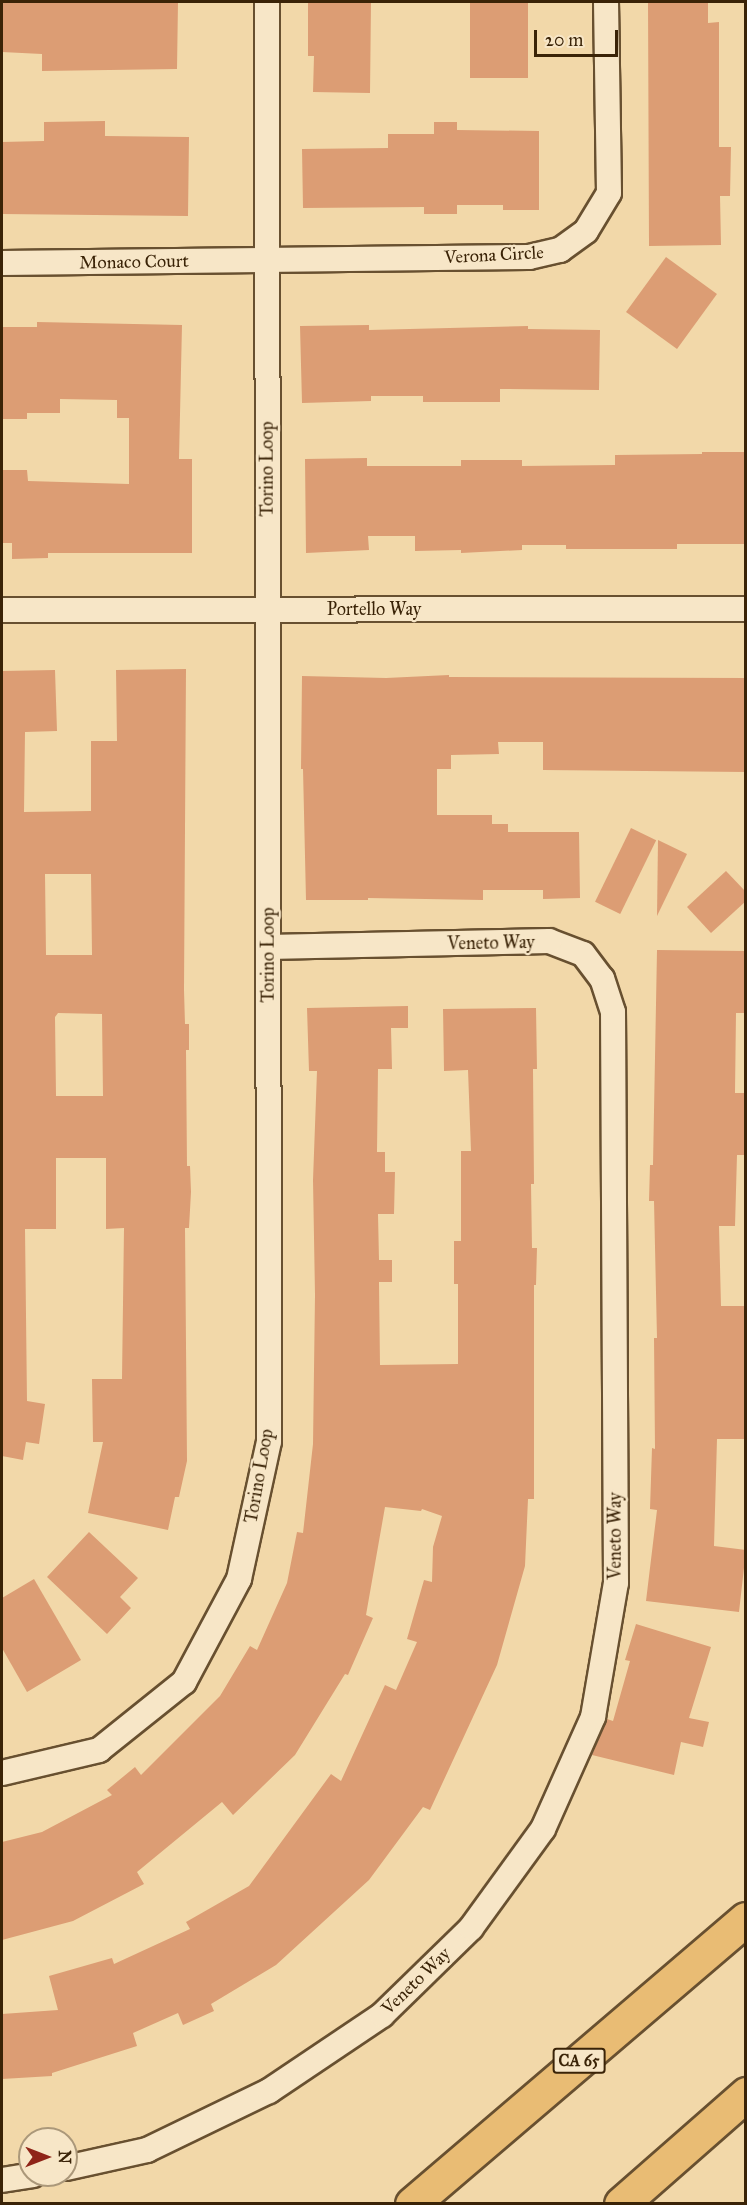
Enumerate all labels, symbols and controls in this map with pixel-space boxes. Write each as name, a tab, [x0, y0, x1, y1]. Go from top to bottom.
scale bar	[537, 18, 621, 56]
text: 20 m	[545, 29, 583, 51]
street label: Verona Circle	[444, 242, 544, 268]
street label: Monaco Court	[79, 250, 189, 274]
street label: Torino Loop	[256, 421, 278, 517]
street label: Portello Way	[327, 598, 421, 620]
street label: Torino Loop	[257, 907, 279, 1003]
street label: Veneto Way	[447, 931, 535, 955]
street label: Torino Loop	[240, 1427, 278, 1525]
street label: Veneto Way	[604, 1492, 626, 1580]
street label: Veneto Way	[377, 1943, 455, 2019]
road number: CA 65	[552, 2048, 606, 2074]
north arrow	[18, 2127, 78, 2187]
text: N	[55, 2150, 74, 2164]

